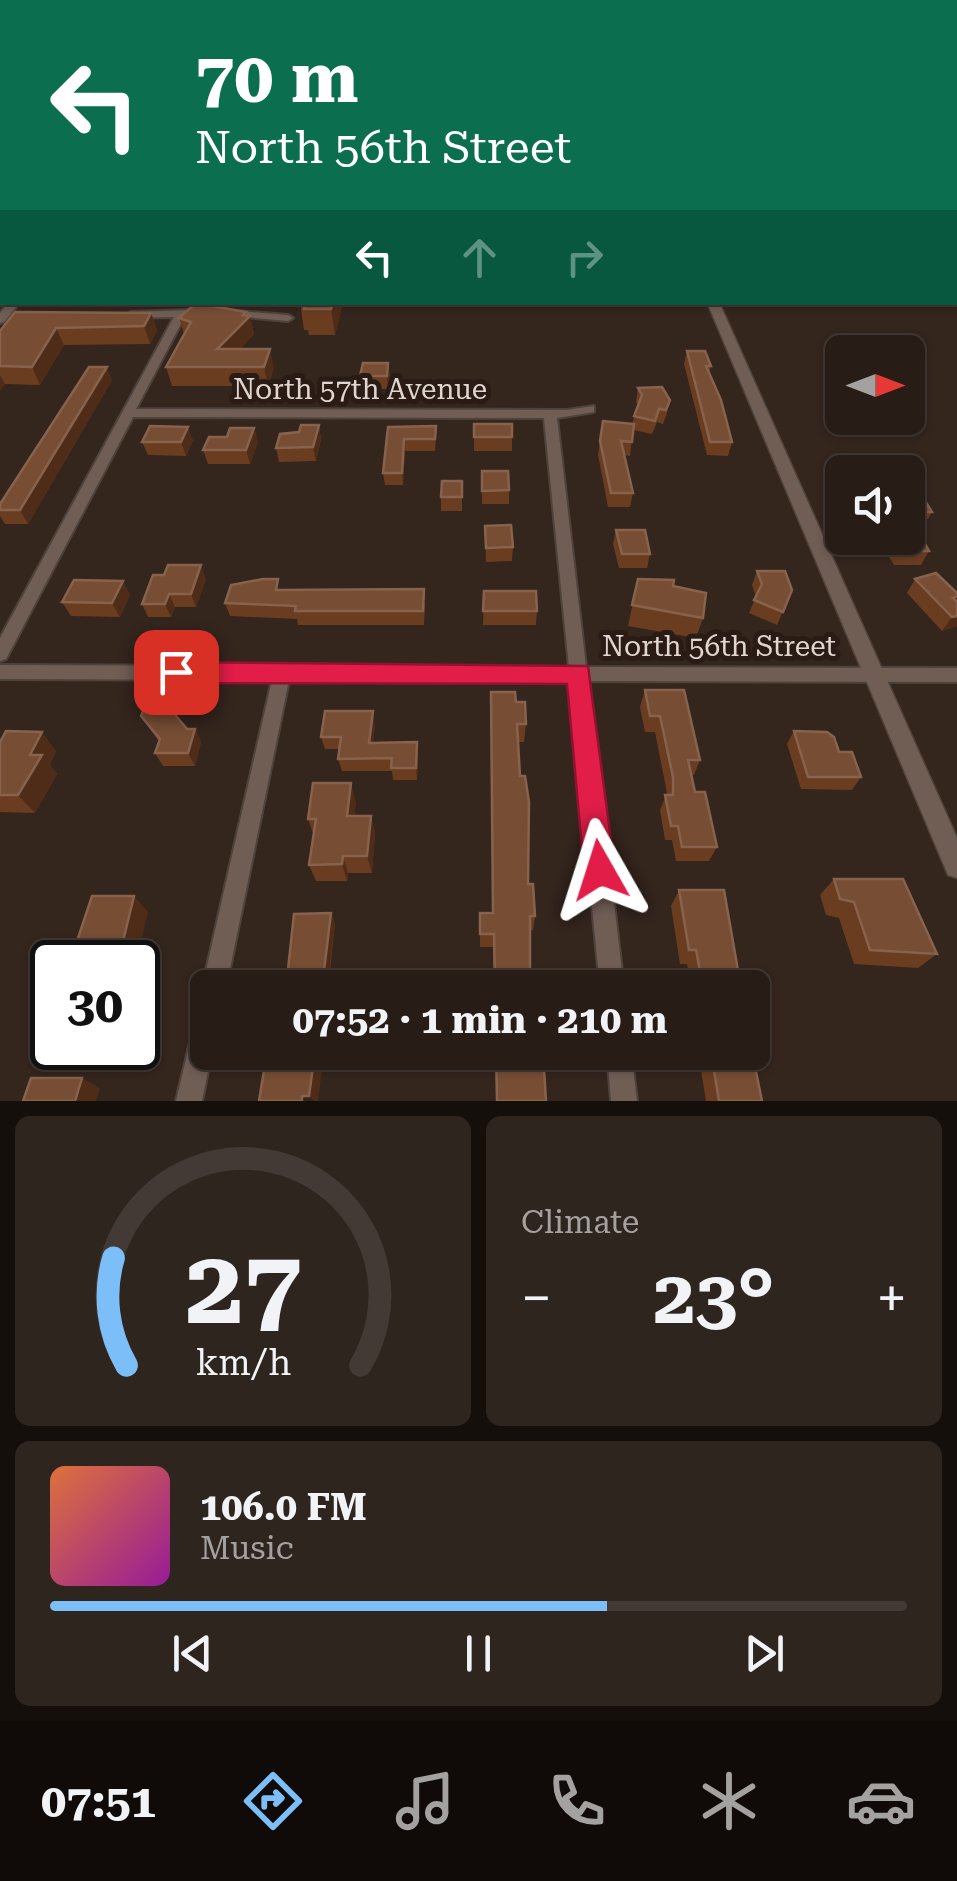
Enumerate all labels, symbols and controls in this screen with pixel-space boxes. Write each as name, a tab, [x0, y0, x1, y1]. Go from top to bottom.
text: 70 m	[195, 37, 359, 119]
icon: left	[30, 40, 160, 170]
text: North 56th Street	[195, 121, 571, 174]
icon: left	[347, 230, 402, 285]
icon: ahead	[452, 230, 507, 285]
icon: right	[557, 230, 612, 285]
north arrow	[825, 335, 925, 435]
map controls	[825, 335, 925, 555]
street label: North 57th Avenue	[233, 373, 487, 406]
button: sound	[825, 455, 925, 555]
pin	[134, 630, 219, 715]
street label: North 56th Street	[602, 630, 836, 663]
icon: arrive	[149, 645, 204, 700]
position arrow	[548, 818, 652, 922]
speed limit sign: 30	[30, 940, 160, 1070]
text: 07:52 · 1 min · 210 m	[293, 998, 667, 1042]
text: Climate	[521, 1203, 639, 1241]
text: 27	[185, 1227, 301, 1348]
text: 23°	[653, 1253, 775, 1341]
text: −	[521, 1266, 552, 1330]
text: +	[876, 1266, 907, 1330]
text: km/h	[195, 1342, 291, 1384]
text: 106.0 FM	[200, 1485, 367, 1529]
text: Music	[200, 1529, 294, 1567]
icon: previous	[165, 1626, 220, 1681]
icon: pause	[451, 1626, 506, 1681]
icon: next	[737, 1626, 792, 1681]
icon: directions	[238, 1766, 308, 1836]
icon: music	[390, 1766, 460, 1836]
icon: phone	[542, 1766, 612, 1836]
icon: climate	[694, 1766, 764, 1836]
icon: car	[846, 1766, 916, 1836]
text: 07:51	[41, 1775, 156, 1828]

